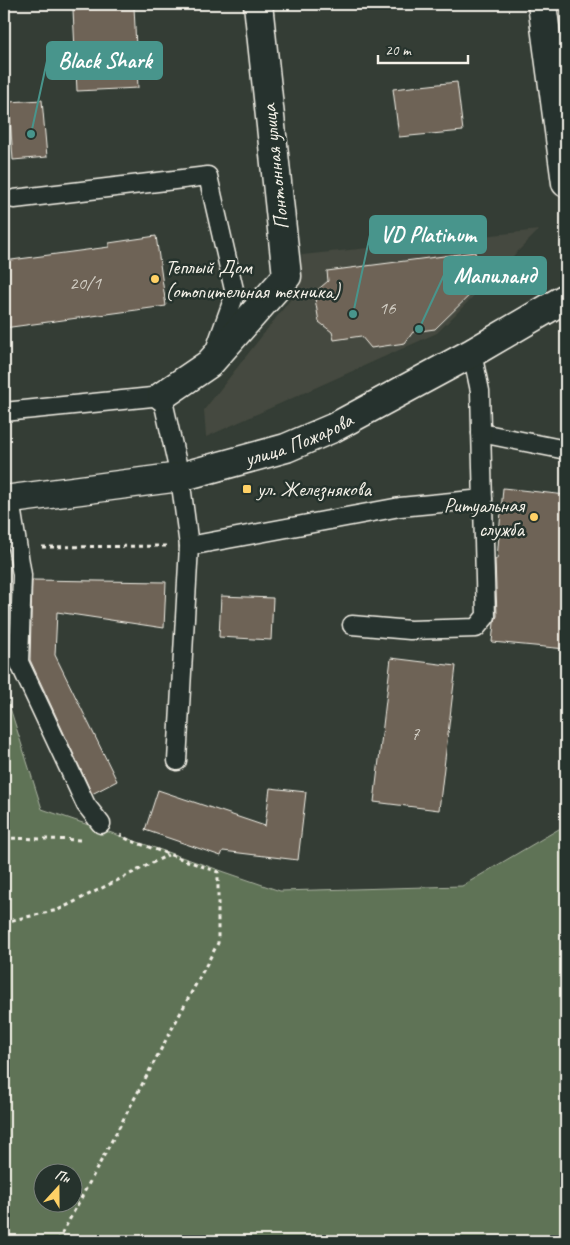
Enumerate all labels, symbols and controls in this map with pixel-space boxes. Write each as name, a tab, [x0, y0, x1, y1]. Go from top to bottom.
scale bar	[378, 32, 468, 64]
text: 20 m	[385, 41, 412, 60]
callout: Black Shark	[47, 42, 162, 79]
text: Black Shark	[58, 47, 153, 75]
street label: Понтонная улица	[255, 101, 295, 231]
callout: VD Platinum	[370, 216, 486, 253]
text: VD Platinum	[380, 221, 478, 249]
place label: Теплый Дом (отопительная техника)	[165, 254, 341, 304]
callout: Мапиланд	[444, 257, 546, 294]
text: Мапиланд	[454, 262, 539, 290]
house number: 20/1	[69, 271, 102, 295]
marker: Теплый Дом (отопительная техника)	[149, 273, 161, 285]
house number: 16	[378, 296, 397, 320]
street label: улица Пожарова	[240, 406, 359, 472]
place label: ул. Железнякова	[255, 476, 372, 502]
marker: ул. Железнякова	[241, 483, 253, 495]
place label: Ритуальная служба	[444, 492, 526, 542]
marker: Ритуальная служба	[528, 511, 540, 523]
house number: 7	[411, 722, 421, 746]
north arrow	[32, 1162, 82, 1212]
text: Пн	[53, 1166, 73, 1187]

